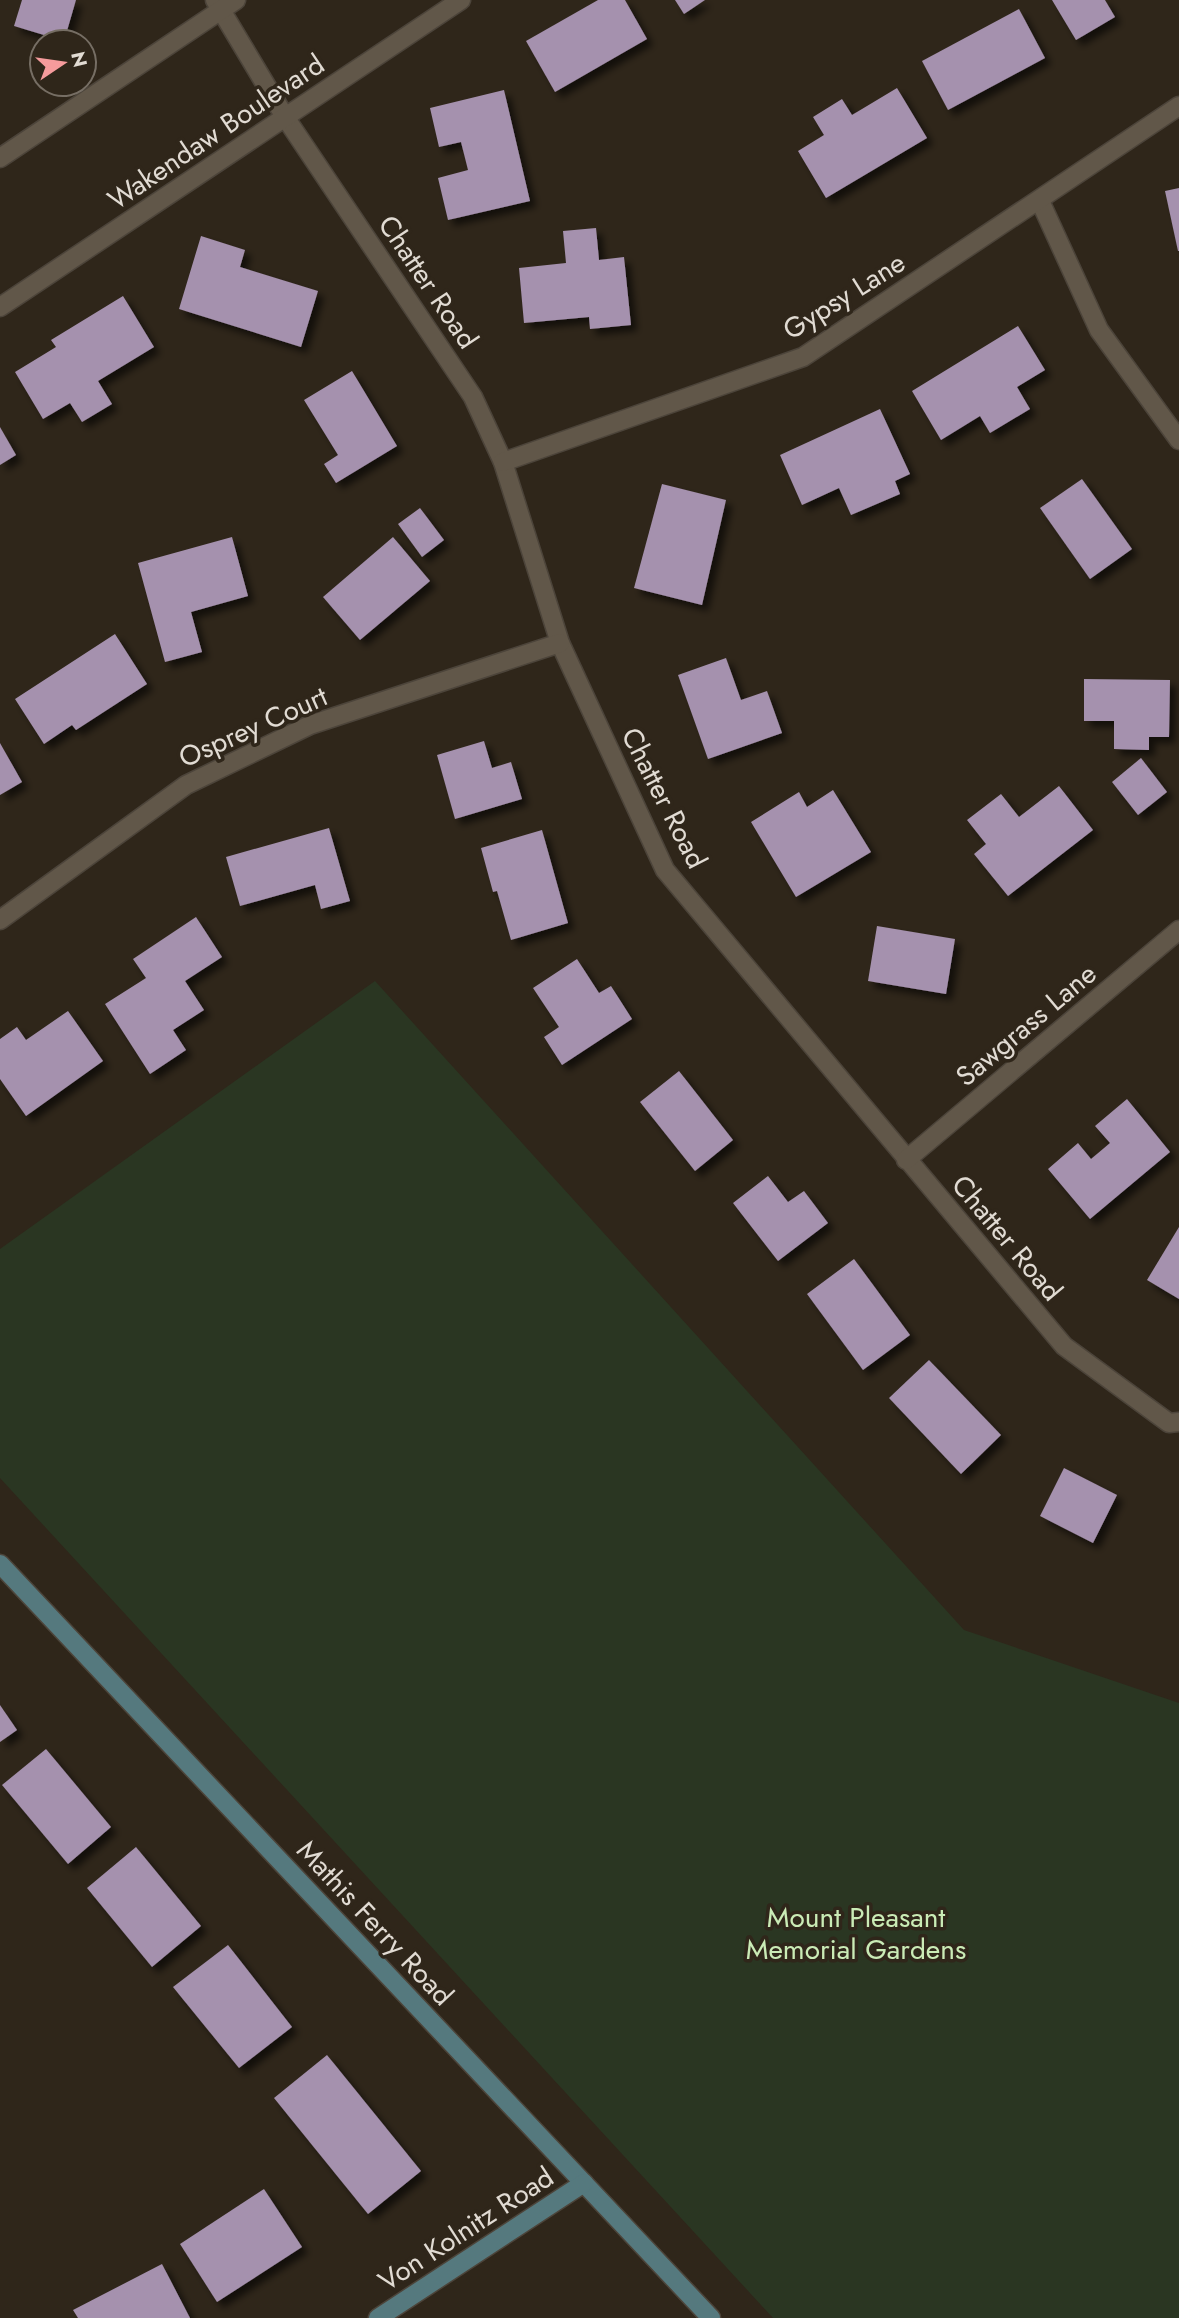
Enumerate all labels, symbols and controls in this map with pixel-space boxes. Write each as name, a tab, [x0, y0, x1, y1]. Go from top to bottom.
north arrow	[28, 28, 98, 98]
street label: Wakendaw Boulevard	[99, 44, 333, 220]
text: N	[64, 49, 94, 70]
street label: Chatter Road	[368, 207, 488, 357]
street label: Gypsy Lane	[775, 242, 913, 350]
street label: Osprey Court	[172, 676, 334, 778]
street label: Chatter Road	[611, 720, 717, 876]
street label: Sawgrass Lane	[947, 954, 1105, 1096]
street label: Chatter Road	[942, 1166, 1072, 1310]
street label: Mathis Ferry Road	[287, 1831, 463, 2015]
park label: Mount Pleasant Memorial Gardens	[746, 1897, 966, 1970]
street label: Von Kolnitz Road	[370, 2157, 562, 2301]

